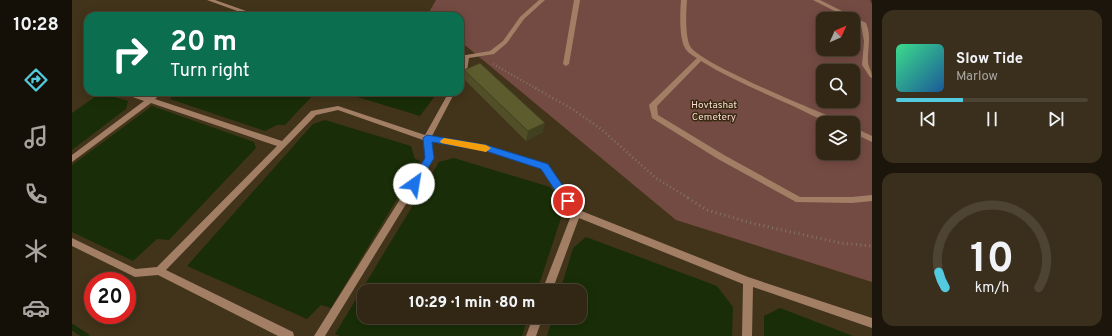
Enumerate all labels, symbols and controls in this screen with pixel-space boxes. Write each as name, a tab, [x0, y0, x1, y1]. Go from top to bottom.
north arrow	[816, 12, 860, 56]
map controls	[816, 12, 860, 160]
text: 10:28	[13, 14, 59, 37]
text: 20 m	[170, 25, 237, 61]
icon: right	[104, 28, 156, 80]
text: Slow Tide	[956, 50, 1023, 69]
text: Turn right	[170, 60, 250, 83]
button: search	[816, 64, 860, 108]
icon: directions	[22, 66, 50, 94]
text: Marlow	[956, 69, 998, 85]
park label: Hovtashat Cemetery	[691, 99, 737, 124]
icon: previous	[917, 108, 939, 130]
icon: pause	[981, 108, 1003, 130]
icon: next	[1045, 108, 1067, 130]
button: layers	[816, 116, 860, 160]
icon: music	[22, 123, 50, 151]
position arrow	[393, 163, 435, 205]
icon: phone	[22, 180, 50, 208]
pin	[551, 184, 585, 218]
icon: arrive	[557, 190, 579, 212]
text: 10	[970, 233, 1014, 286]
icon: climate	[22, 237, 50, 265]
speed limit sign: 20	[84, 272, 136, 324]
text: km/h	[975, 278, 1009, 296]
icon: car	[22, 294, 50, 322]
text: 10:29 · 1 min · 80 m	[409, 294, 535, 313]

